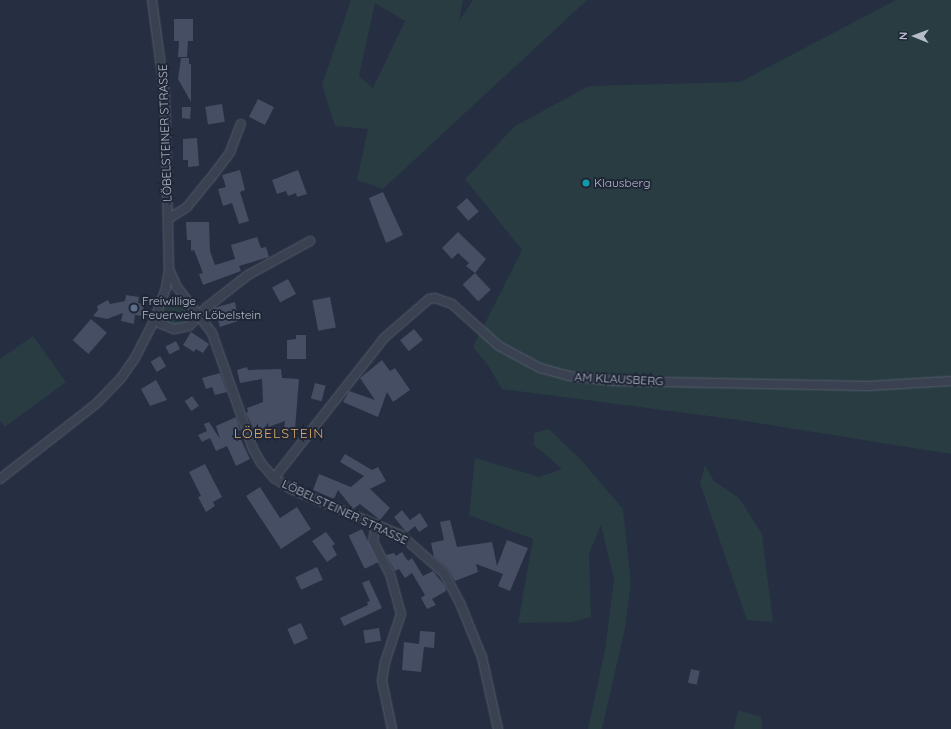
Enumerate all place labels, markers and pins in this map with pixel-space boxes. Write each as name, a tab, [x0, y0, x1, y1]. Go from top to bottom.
place label: Klausberg	[594, 176, 650, 190]
marker: Klausberg	[581, 178, 591, 188]
place label: Freiwillige Feuerwehr Löbelstein	[142, 294, 261, 322]
marker: Freiwillige Feuerwehr Löbelstein	[129, 303, 139, 313]

